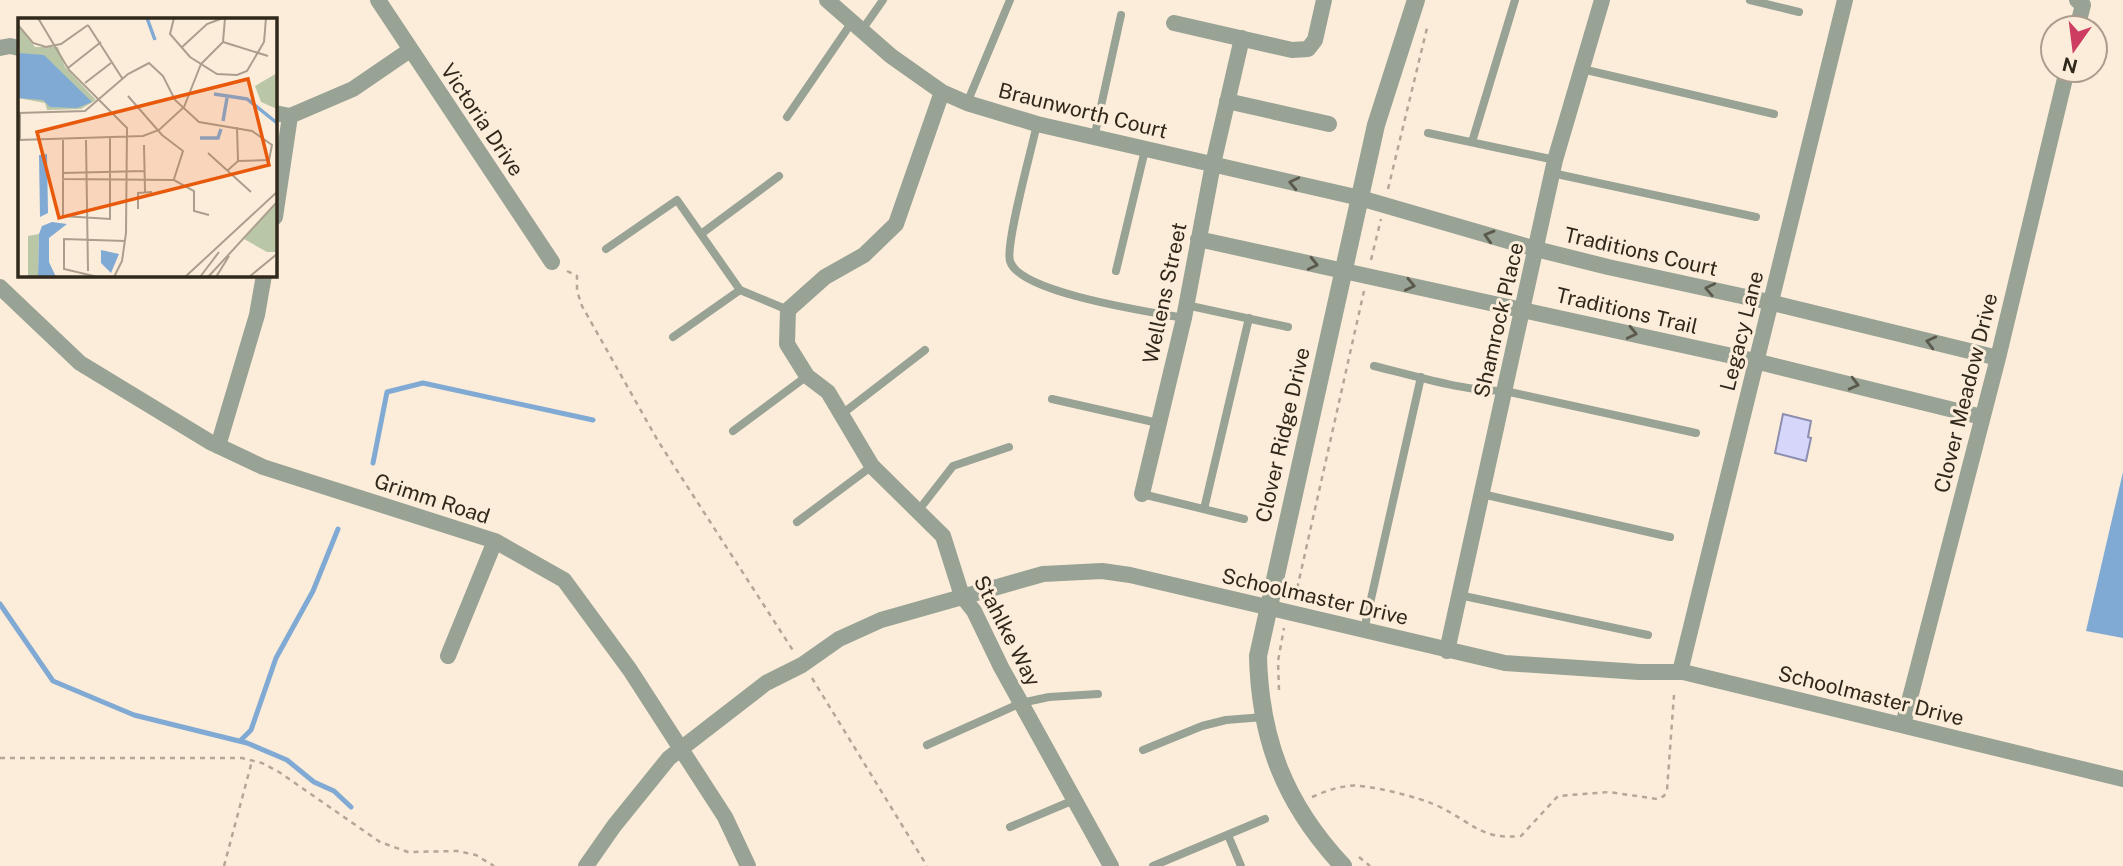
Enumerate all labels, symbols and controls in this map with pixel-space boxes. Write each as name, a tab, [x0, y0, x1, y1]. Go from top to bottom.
north arrow	[2039, 14, 2109, 84]
inset map	[18, 18, 276, 276]
text: N	[2060, 53, 2080, 78]
street label: Victoria Drive	[436, 59, 529, 181]
street label: Braunworth Court	[996, 77, 1170, 144]
one-way arrow	[1288, 176, 1300, 191]
street label: Wellens Street	[1137, 220, 1192, 366]
street label: Traditions Court	[1562, 222, 1720, 281]
one-way arrow	[1483, 229, 1495, 244]
street label: Shamrock Place	[1469, 240, 1529, 400]
one-way arrow	[1307, 256, 1319, 270]
street label: Legacy Lane	[1715, 268, 1769, 394]
one-way arrow	[1404, 276, 1416, 291]
street label: Traditions Trail	[1554, 282, 1701, 339]
one-way arrow	[1704, 283, 1716, 298]
street label: Clover Meadow Drive	[1929, 290, 2002, 496]
one-way arrow	[1626, 325, 1638, 340]
one-way arrow	[1925, 336, 1937, 350]
street label: Clover Ridge Drive	[1250, 345, 1315, 525]
one-way arrow	[1848, 376, 1860, 390]
street label: Grimm Road	[371, 468, 493, 529]
street label: Schoolmaster Drive	[1219, 563, 1411, 630]
street label: Stahlke Way	[969, 571, 1046, 690]
street label: Schoolmaster Drive	[1776, 660, 1967, 731]

